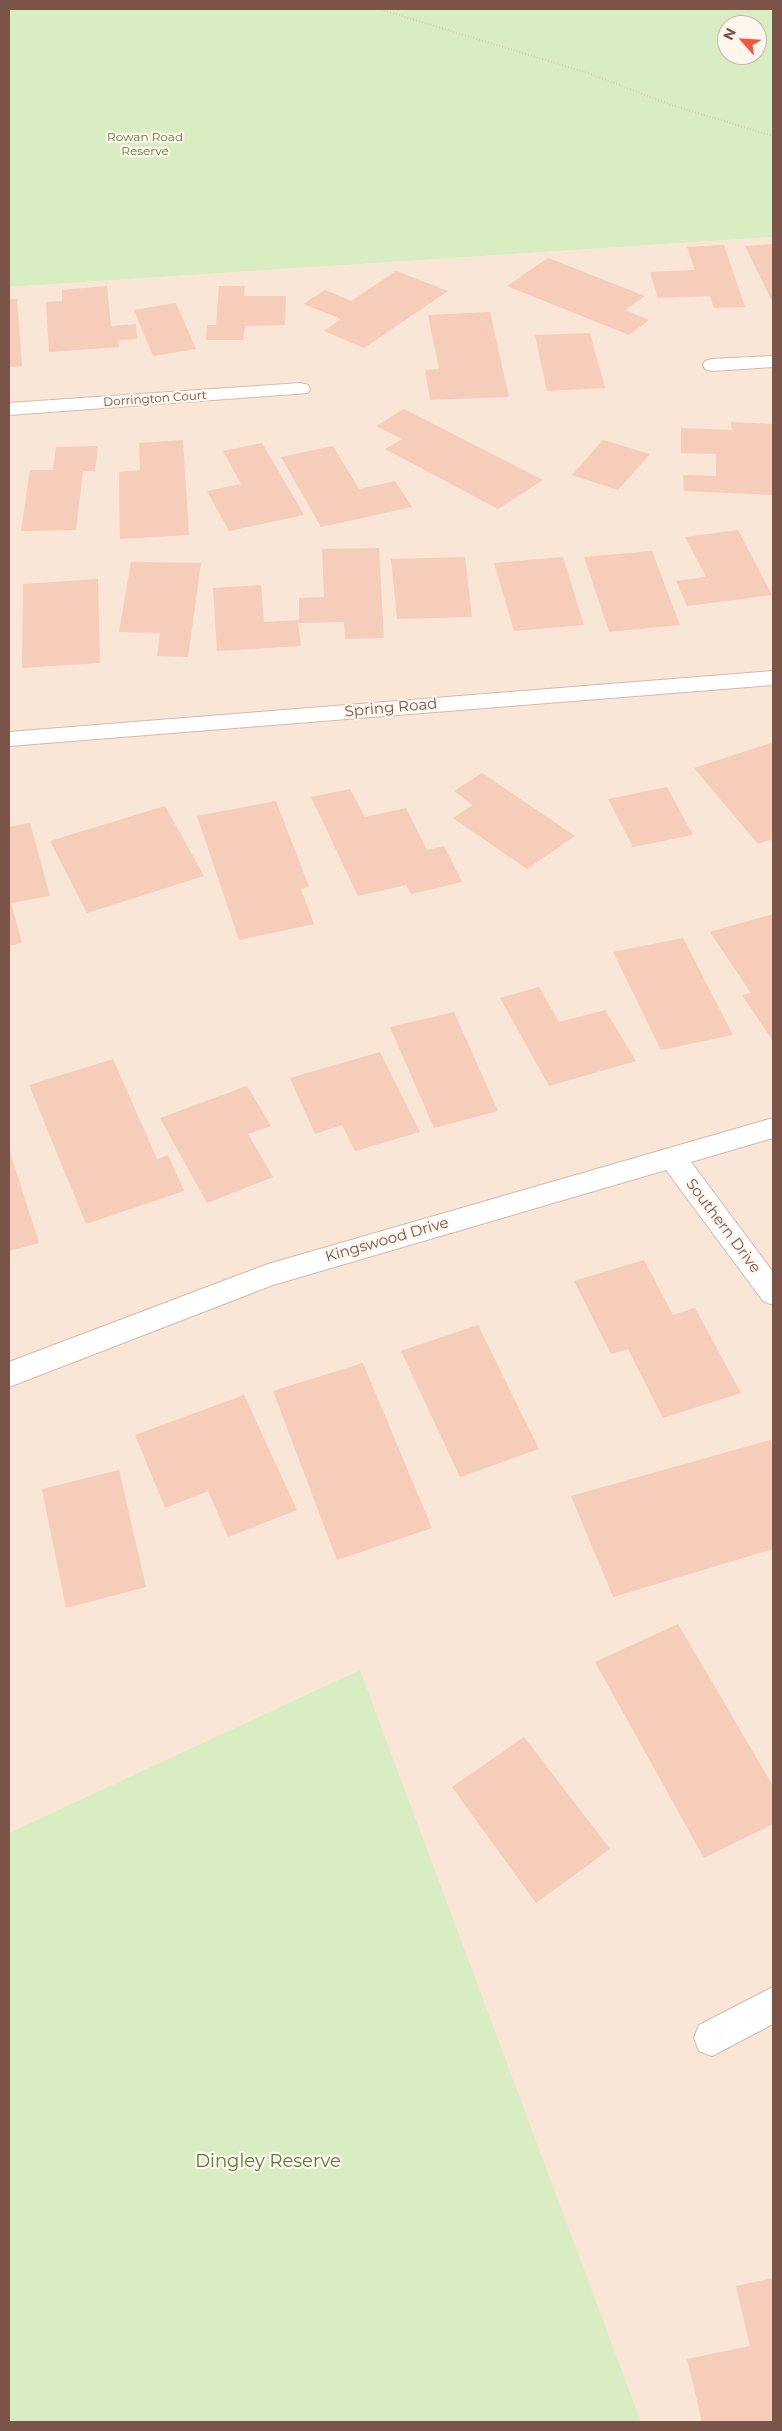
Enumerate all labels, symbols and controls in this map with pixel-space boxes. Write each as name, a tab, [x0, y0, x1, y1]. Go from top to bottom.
north arrow	[717, 15, 767, 65]
text: N	[719, 25, 740, 43]
park label: Rowan Road Reserve	[107, 130, 183, 158]
street label: Dorrington Court	[103, 388, 207, 410]
street label: Spring Road	[344, 695, 438, 721]
street label: Southern Drive	[682, 1175, 764, 1277]
street label: Kingswood Drive	[323, 1214, 451, 1266]
park label: Dingley Reserve	[195, 2151, 341, 2173]

